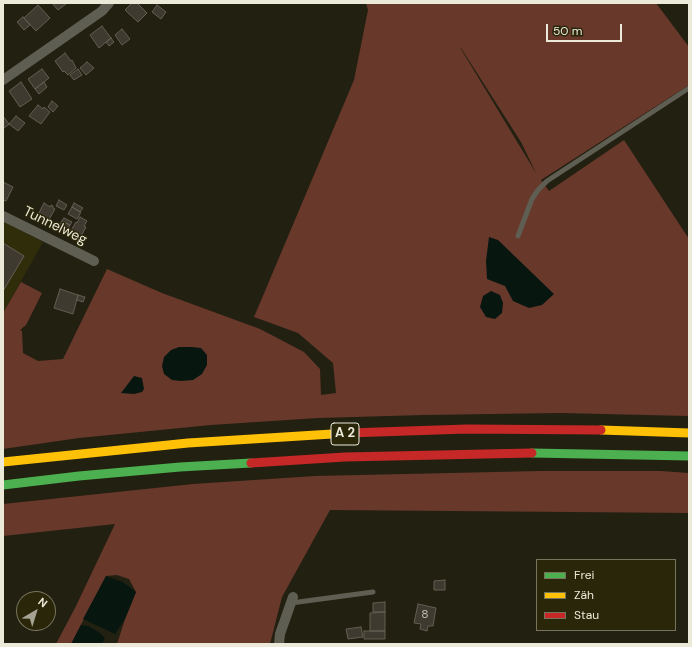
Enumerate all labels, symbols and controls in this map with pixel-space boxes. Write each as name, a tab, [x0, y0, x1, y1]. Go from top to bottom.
scale bar	[548, 16, 624, 42]
text: 50 m	[553, 23, 582, 39]
street label: Tunnelweg	[21, 203, 89, 249]
road number: A 2	[331, 423, 359, 445]
legend	[536, 559, 676, 631]
text: Frei	[574, 567, 594, 583]
text: Zäh	[574, 587, 594, 603]
north arrow	[16, 591, 56, 631]
text: N	[35, 594, 50, 610]
text: Stau	[574, 607, 599, 623]
house number: 8	[421, 608, 429, 622]

